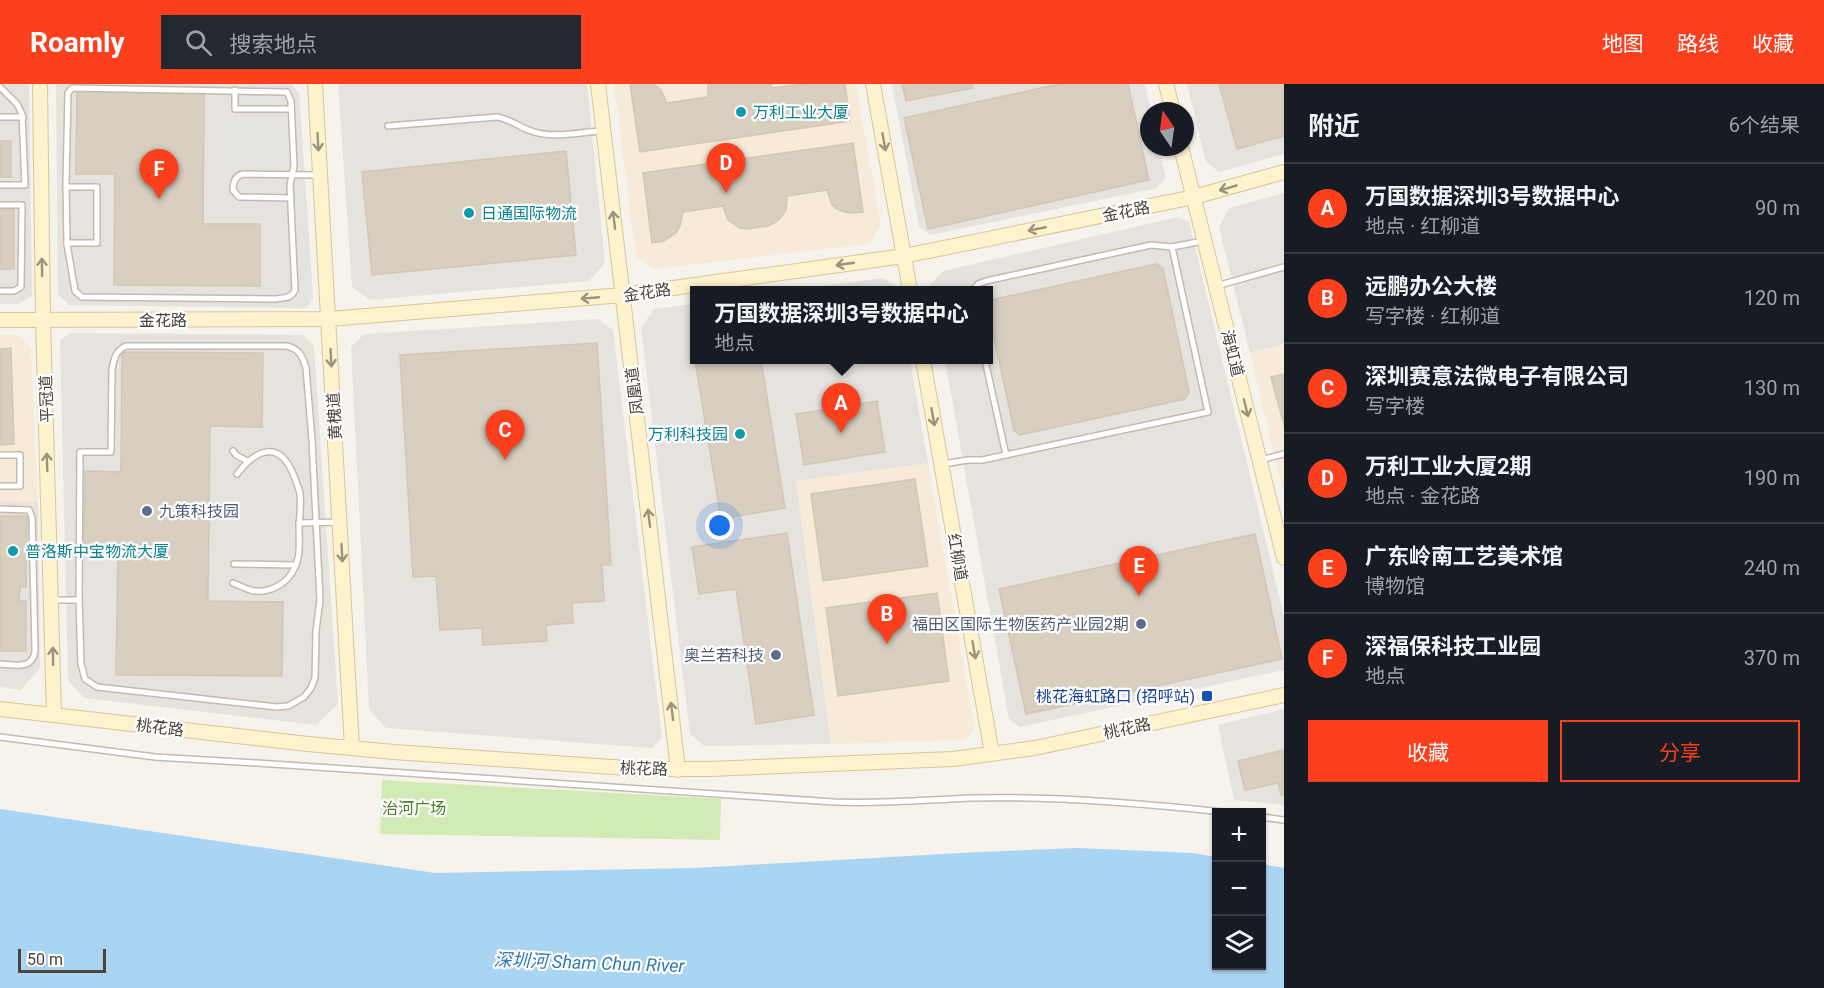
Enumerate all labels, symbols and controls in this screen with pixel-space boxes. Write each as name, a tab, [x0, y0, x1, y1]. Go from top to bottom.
search box	[161, 15, 581, 69]
text: Roamly	[30, 26, 125, 59]
icon: search	[182, 26, 215, 59]
text: 搜索地点	[230, 32, 318, 57]
text: 地图	[1602, 32, 1644, 56]
text: 路线	[1677, 32, 1719, 56]
text: 收藏	[1752, 32, 1794, 56]
north arrow	[1140, 102, 1194, 156]
place label: 万利工业大厦	[753, 103, 849, 122]
marker: 万利工业大厦	[734, 105, 748, 119]
text: 附近	[1308, 111, 1360, 141]
text: 6个结果	[1729, 113, 1800, 137]
one-way arrow	[879, 131, 890, 151]
one-way arrow	[313, 132, 324, 152]
pin: D	[706, 144, 746, 193]
pin: F	[140, 150, 178, 199]
one-way arrow	[1219, 183, 1238, 194]
text: 万国数据深圳3号数据中心	[1365, 184, 1620, 209]
text: A	[1321, 196, 1334, 220]
text: 90 m	[1755, 196, 1800, 220]
street label: 金花路	[1101, 198, 1151, 225]
place label: 日通国际物流	[481, 204, 577, 223]
marker: 日通国际物流	[462, 206, 476, 220]
one-way arrow	[608, 210, 619, 230]
text: 地点 · 红柳道	[1365, 214, 1480, 238]
one-way arrow	[1028, 224, 1047, 235]
one-way arrow	[37, 257, 48, 277]
one-way arrow	[836, 259, 856, 270]
text: 远鹏办公大楼	[1365, 274, 1497, 299]
street label: 金花路	[622, 280, 672, 305]
popup	[690, 286, 993, 364]
text: B	[1321, 286, 1334, 310]
text: 120 m	[1744, 286, 1800, 310]
one-way arrow	[580, 293, 600, 304]
text: 万国数据深圳3号数据中心	[714, 301, 969, 326]
text: 写字楼 · 红柳道	[1365, 304, 1500, 328]
street label: 金花路	[139, 311, 187, 330]
street label: 海虹道	[1217, 328, 1248, 379]
text: 地点	[714, 331, 754, 355]
one-way arrow	[325, 348, 336, 368]
text: 深圳赛意法微电子有限公司	[1365, 364, 1629, 389]
street label: 凤凰道	[622, 366, 647, 416]
street label: 平冠道	[36, 375, 57, 423]
text: C	[1321, 376, 1334, 400]
text: 130 m	[1744, 376, 1800, 400]
pin: A	[822, 384, 860, 433]
street label: 黄槐道	[324, 392, 345, 440]
text: 写字楼	[1365, 394, 1425, 418]
one-way arrow	[1241, 398, 1253, 417]
one-way arrow	[928, 407, 939, 426]
pin: C	[486, 410, 524, 460]
place label: 万利科技园	[648, 425, 728, 444]
marker: 万利科技园	[733, 427, 747, 441]
one-way arrow	[42, 452, 53, 472]
text: 万利工业大厦2期	[1365, 454, 1532, 479]
text: D	[1321, 466, 1334, 490]
text: 190 m	[1744, 466, 1800, 490]
text: 地点 · 金花路	[1365, 484, 1480, 508]
place label: 九策科技园	[159, 502, 239, 521]
marker: 九策科技园	[140, 504, 154, 518]
one-way arrow	[643, 508, 654, 528]
your location	[705, 511, 734, 540]
street label: 红柳道	[944, 532, 971, 582]
place label: 普洛斯中宝物流大厦	[25, 542, 169, 561]
one-way arrow	[336, 542, 347, 562]
marker: 普洛斯中宝物流大厦	[6, 544, 20, 558]
text: 广东岭南工艺美术馆	[1365, 544, 1563, 569]
pin: E	[1120, 546, 1158, 596]
text: E	[1322, 556, 1333, 580]
text: 240 m	[1744, 556, 1800, 580]
text: 博物馆	[1365, 574, 1425, 598]
pin: B	[868, 594, 906, 644]
place label: 福田区国际生物医药产业园2期	[912, 615, 1129, 634]
marker: 福田区国际生物医药产业园2期	[1134, 617, 1148, 631]
text: 深福保科技工业园	[1365, 634, 1541, 659]
one-way arrow	[969, 640, 980, 660]
place label: 奥兰若科技	[684, 646, 764, 665]
text: F	[1322, 646, 1333, 670]
text: 370 m	[1744, 646, 1800, 670]
one-way arrow	[47, 647, 59, 667]
marker: 奥兰若科技	[769, 648, 783, 662]
text: 地点	[1365, 664, 1405, 688]
place label: 桃花海虹路口 (招呼站)	[1036, 687, 1195, 706]
marker: 桃花海虹路口 (招呼站)	[1200, 689, 1214, 703]
one-way arrow	[666, 702, 677, 722]
street label: 桃花路	[1102, 714, 1153, 743]
street label: 桃花路	[135, 715, 185, 740]
button: 收藏	[1308, 720, 1548, 782]
button: 分享	[1560, 720, 1800, 782]
street label: 桃花路	[620, 758, 668, 779]
park label: 治河广场	[382, 799, 446, 818]
map controls	[1212, 808, 1266, 970]
button: +	[1212, 808, 1266, 862]
button: −	[1212, 862, 1266, 916]
button: layers	[1212, 916, 1266, 970]
scale bar	[18, 946, 106, 974]
water label: 深圳河 Sham Chun River	[493, 949, 686, 976]
text: 50 m	[27, 950, 63, 969]

